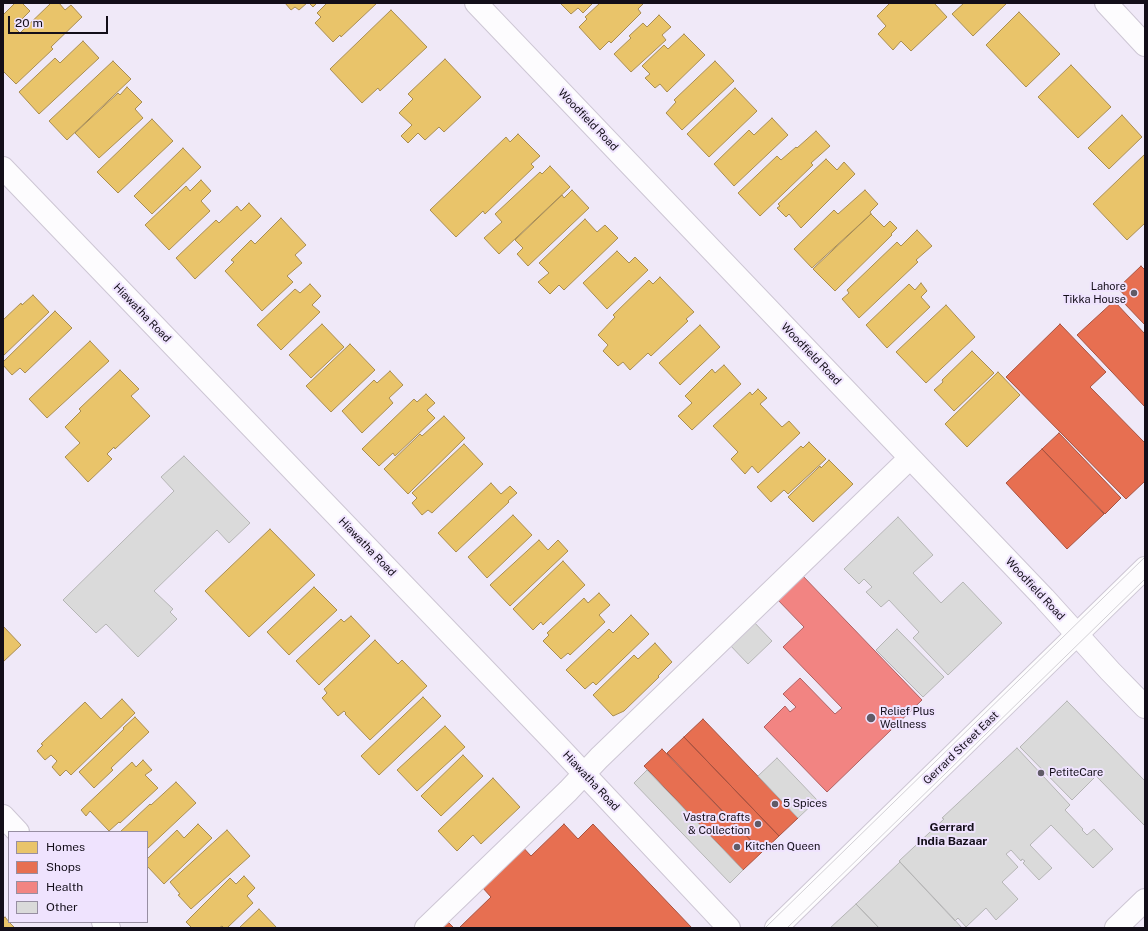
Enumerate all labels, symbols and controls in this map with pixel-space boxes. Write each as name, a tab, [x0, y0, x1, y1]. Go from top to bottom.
scale bar	[10, 8, 110, 34]
text: 20 m	[15, 16, 43, 30]
street label: Woodfield Road	[555, 86, 621, 154]
place label: Lahore Tikka House	[1063, 280, 1126, 306]
street label: Hiawatha Road	[111, 281, 173, 345]
marker: Lahore Tikka House	[1129, 288, 1139, 298]
street label: Woodfield Road	[778, 320, 844, 388]
street label: Hiawatha Road	[336, 515, 398, 579]
street label: Woodfield Road	[1003, 555, 1067, 623]
place label: Relief Plus Wellness	[880, 705, 935, 731]
street label: Gerrard Street East	[921, 709, 1001, 787]
marker: Relief Plus Wellness	[865, 712, 877, 724]
street label: Hiawatha Road	[560, 748, 622, 814]
place label: PetiteCare	[1049, 766, 1103, 780]
marker: PetiteCare	[1036, 768, 1046, 778]
place label: 5 Spices	[783, 797, 827, 811]
marker: 5 Spices	[770, 799, 780, 809]
place label: Vastra Crafts & Collection	[683, 811, 750, 837]
marker: Vastra Crafts & Collection	[753, 819, 763, 829]
district label: Gerrard India Bazaar	[917, 820, 987, 848]
legend	[8, 831, 148, 923]
text: Homes	[46, 840, 85, 854]
place label: Kitchen Queen	[745, 840, 820, 854]
marker: Kitchen Queen	[732, 842, 742, 852]
text: Shops	[46, 860, 81, 874]
text: Health	[46, 880, 83, 894]
text: Other	[46, 900, 78, 914]

